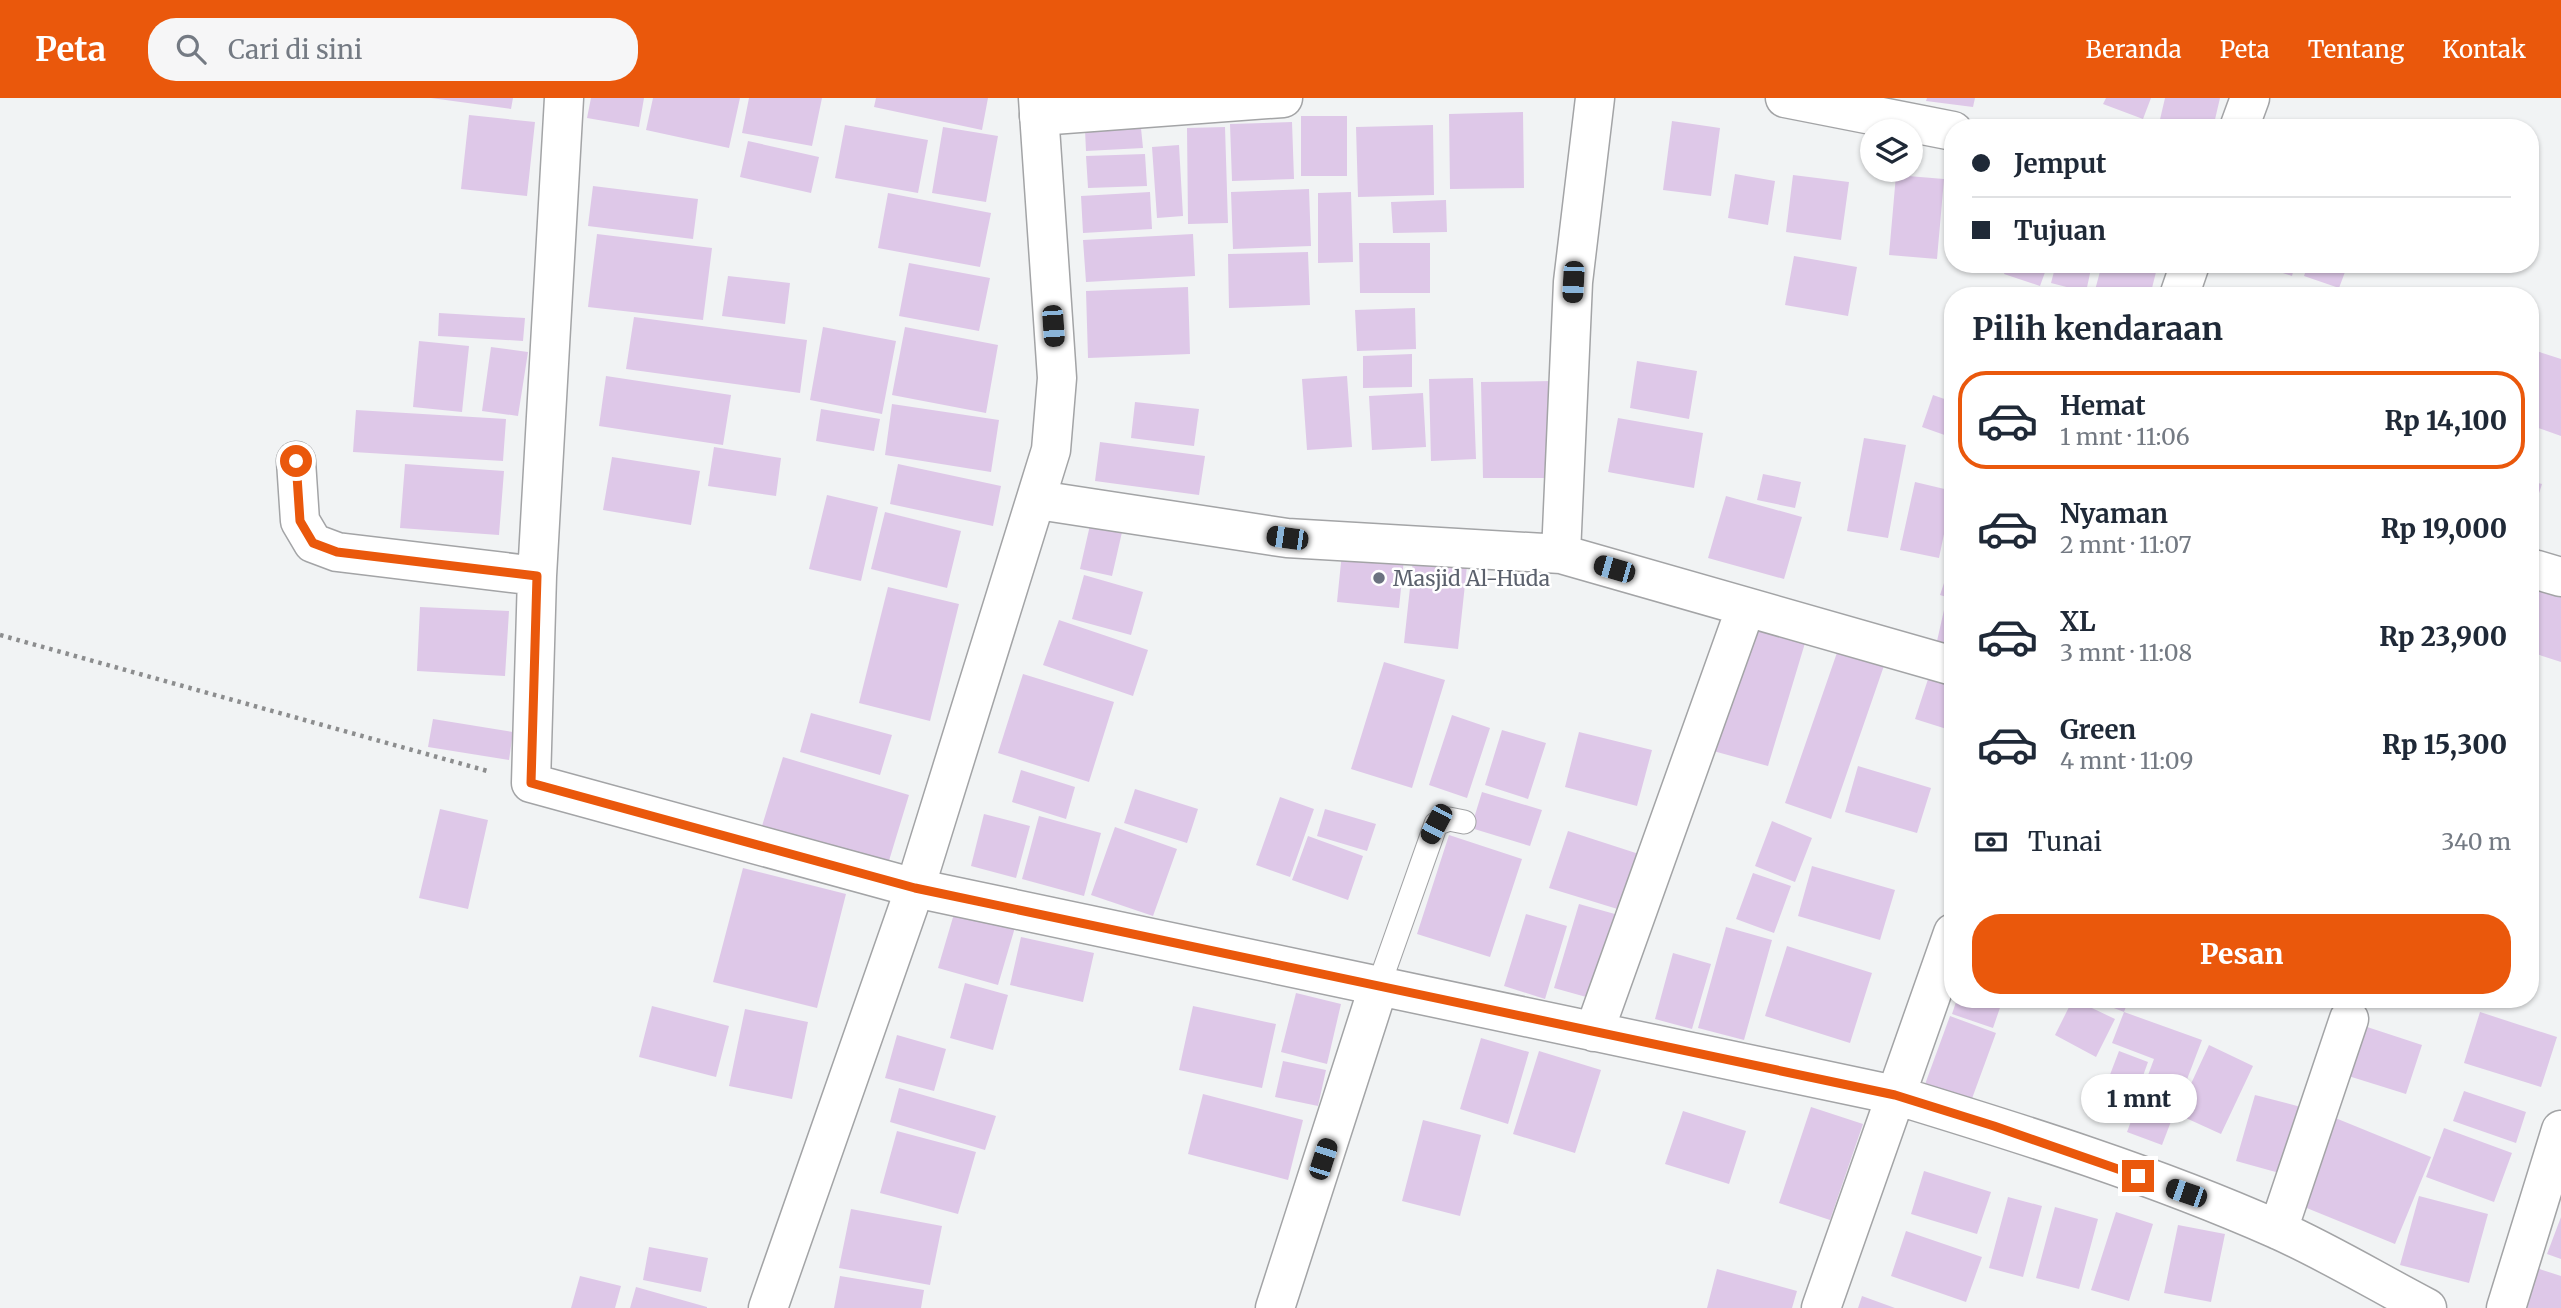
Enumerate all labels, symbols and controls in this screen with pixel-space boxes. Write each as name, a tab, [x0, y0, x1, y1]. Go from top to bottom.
search box	[148, 18, 638, 81]
text: Peta	[35, 29, 106, 70]
icon: search	[172, 30, 210, 68]
text: Cari di sini	[228, 33, 362, 66]
text: Beranda	[2086, 34, 2182, 65]
text: Peta	[2220, 34, 2270, 65]
text: Tentang	[2308, 34, 2404, 65]
text: Kontak	[2442, 34, 2526, 65]
map controls	[1860, 119, 1923, 182]
button: layers	[1860, 119, 1923, 182]
text: Jemput	[2014, 147, 2107, 180]
text: Tujuan	[2014, 214, 2106, 247]
car	[1562, 260, 1585, 304]
car	[1042, 304, 1065, 348]
text: Pilih kendaraan	[1972, 309, 2223, 349]
icon: car	[1976, 389, 2039, 452]
text: Hemat	[2060, 389, 2146, 422]
text: Rp 14,100	[2384, 404, 2507, 437]
text: 1 mnt · 11:06	[2060, 422, 2190, 451]
route start	[280, 445, 312, 477]
icon: car	[1976, 497, 2039, 560]
text: Nyaman	[2060, 497, 2168, 530]
text: Rp 19,000	[2381, 512, 2507, 545]
car	[1265, 525, 1310, 551]
text: 2 mnt · 11:07	[2060, 530, 2192, 559]
car	[1591, 553, 1638, 585]
place label: Masjid Al-Huda	[1393, 565, 1550, 592]
marker: Masjid Al-Huda	[1371, 570, 1387, 586]
icon: car	[1976, 605, 2039, 668]
text: XL	[2060, 605, 2096, 638]
text: Rp 23,900	[2379, 620, 2507, 653]
text: 3 mnt · 11:08	[2060, 638, 2192, 667]
icon: car	[1976, 713, 2039, 776]
text: Green	[2060, 713, 2136, 746]
text: Rp 15,300	[2382, 728, 2507, 761]
text: 4 mnt · 11:09	[2060, 746, 2193, 775]
car	[1417, 801, 1456, 847]
icon: cash	[1972, 823, 2010, 861]
text: Tunai	[2028, 825, 2102, 858]
text: 340 m	[2441, 827, 2511, 856]
button: Pesan	[1972, 914, 2511, 994]
callout: 1 mnt	[2080, 1074, 2196, 1124]
text: 1 mnt	[2107, 1084, 2171, 1113]
car	[1307, 1136, 1340, 1182]
route end	[2122, 1160, 2154, 1192]
car	[2163, 1176, 2210, 1210]

